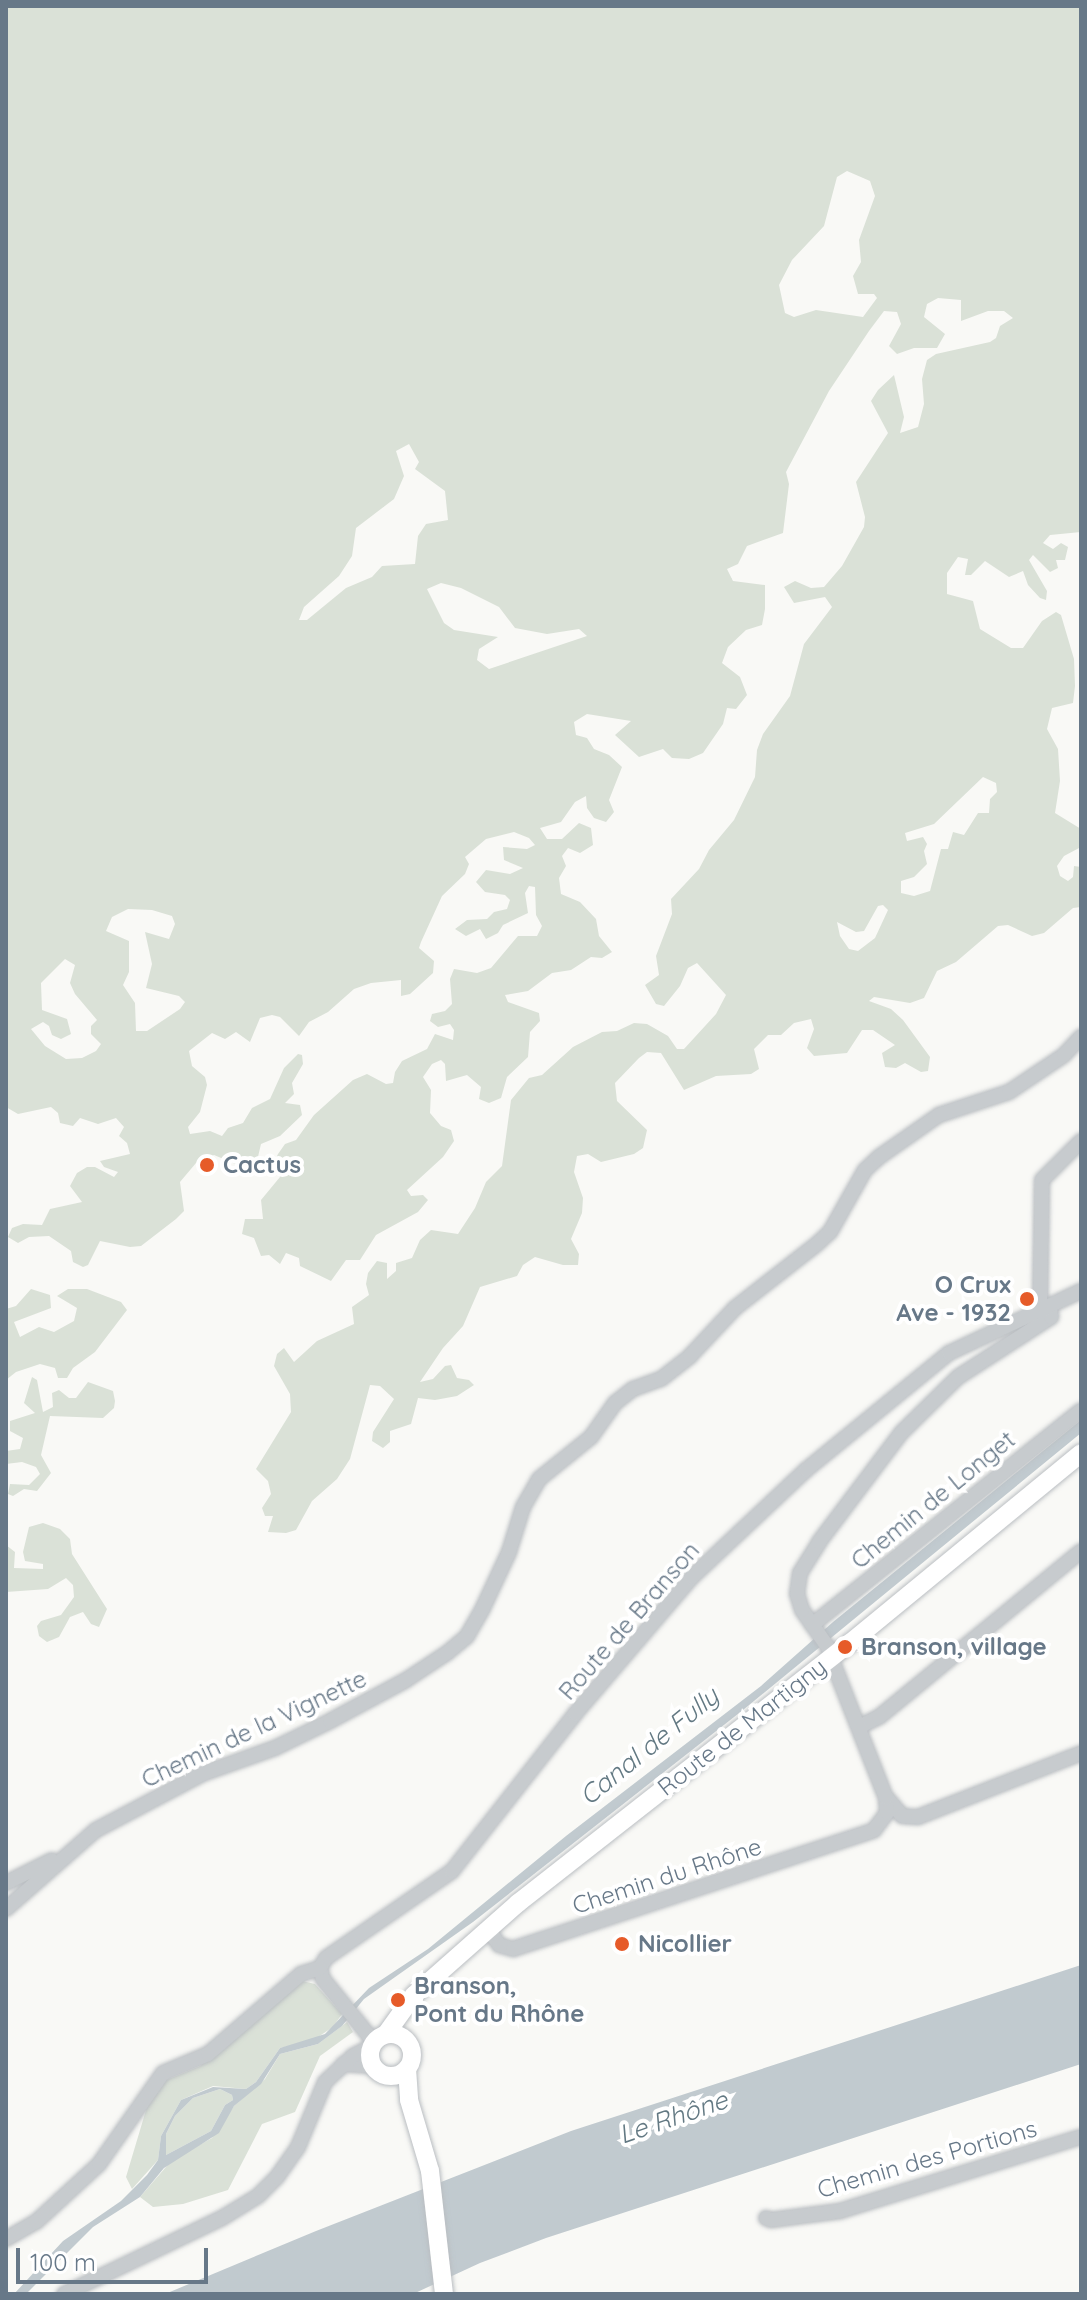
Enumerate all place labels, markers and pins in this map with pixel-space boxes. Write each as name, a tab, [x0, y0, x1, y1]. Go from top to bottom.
place label: Cactus	[223, 1151, 301, 1179]
marker: Cactus	[198, 1156, 216, 1174]
place label: O Crux Ave - 1932	[896, 1271, 1011, 1327]
marker: O Crux Ave - 1932	[1018, 1290, 1036, 1308]
place label: Branson, village	[861, 1633, 1047, 1661]
marker: Branson, village	[836, 1638, 854, 1656]
place label: Nicollier	[638, 1930, 732, 1958]
marker: Nicollier	[613, 1935, 631, 1953]
place label: Branson, Pont du Rhône	[414, 1972, 584, 2028]
marker: Branson, Pont du Rhône	[389, 1991, 407, 2009]

